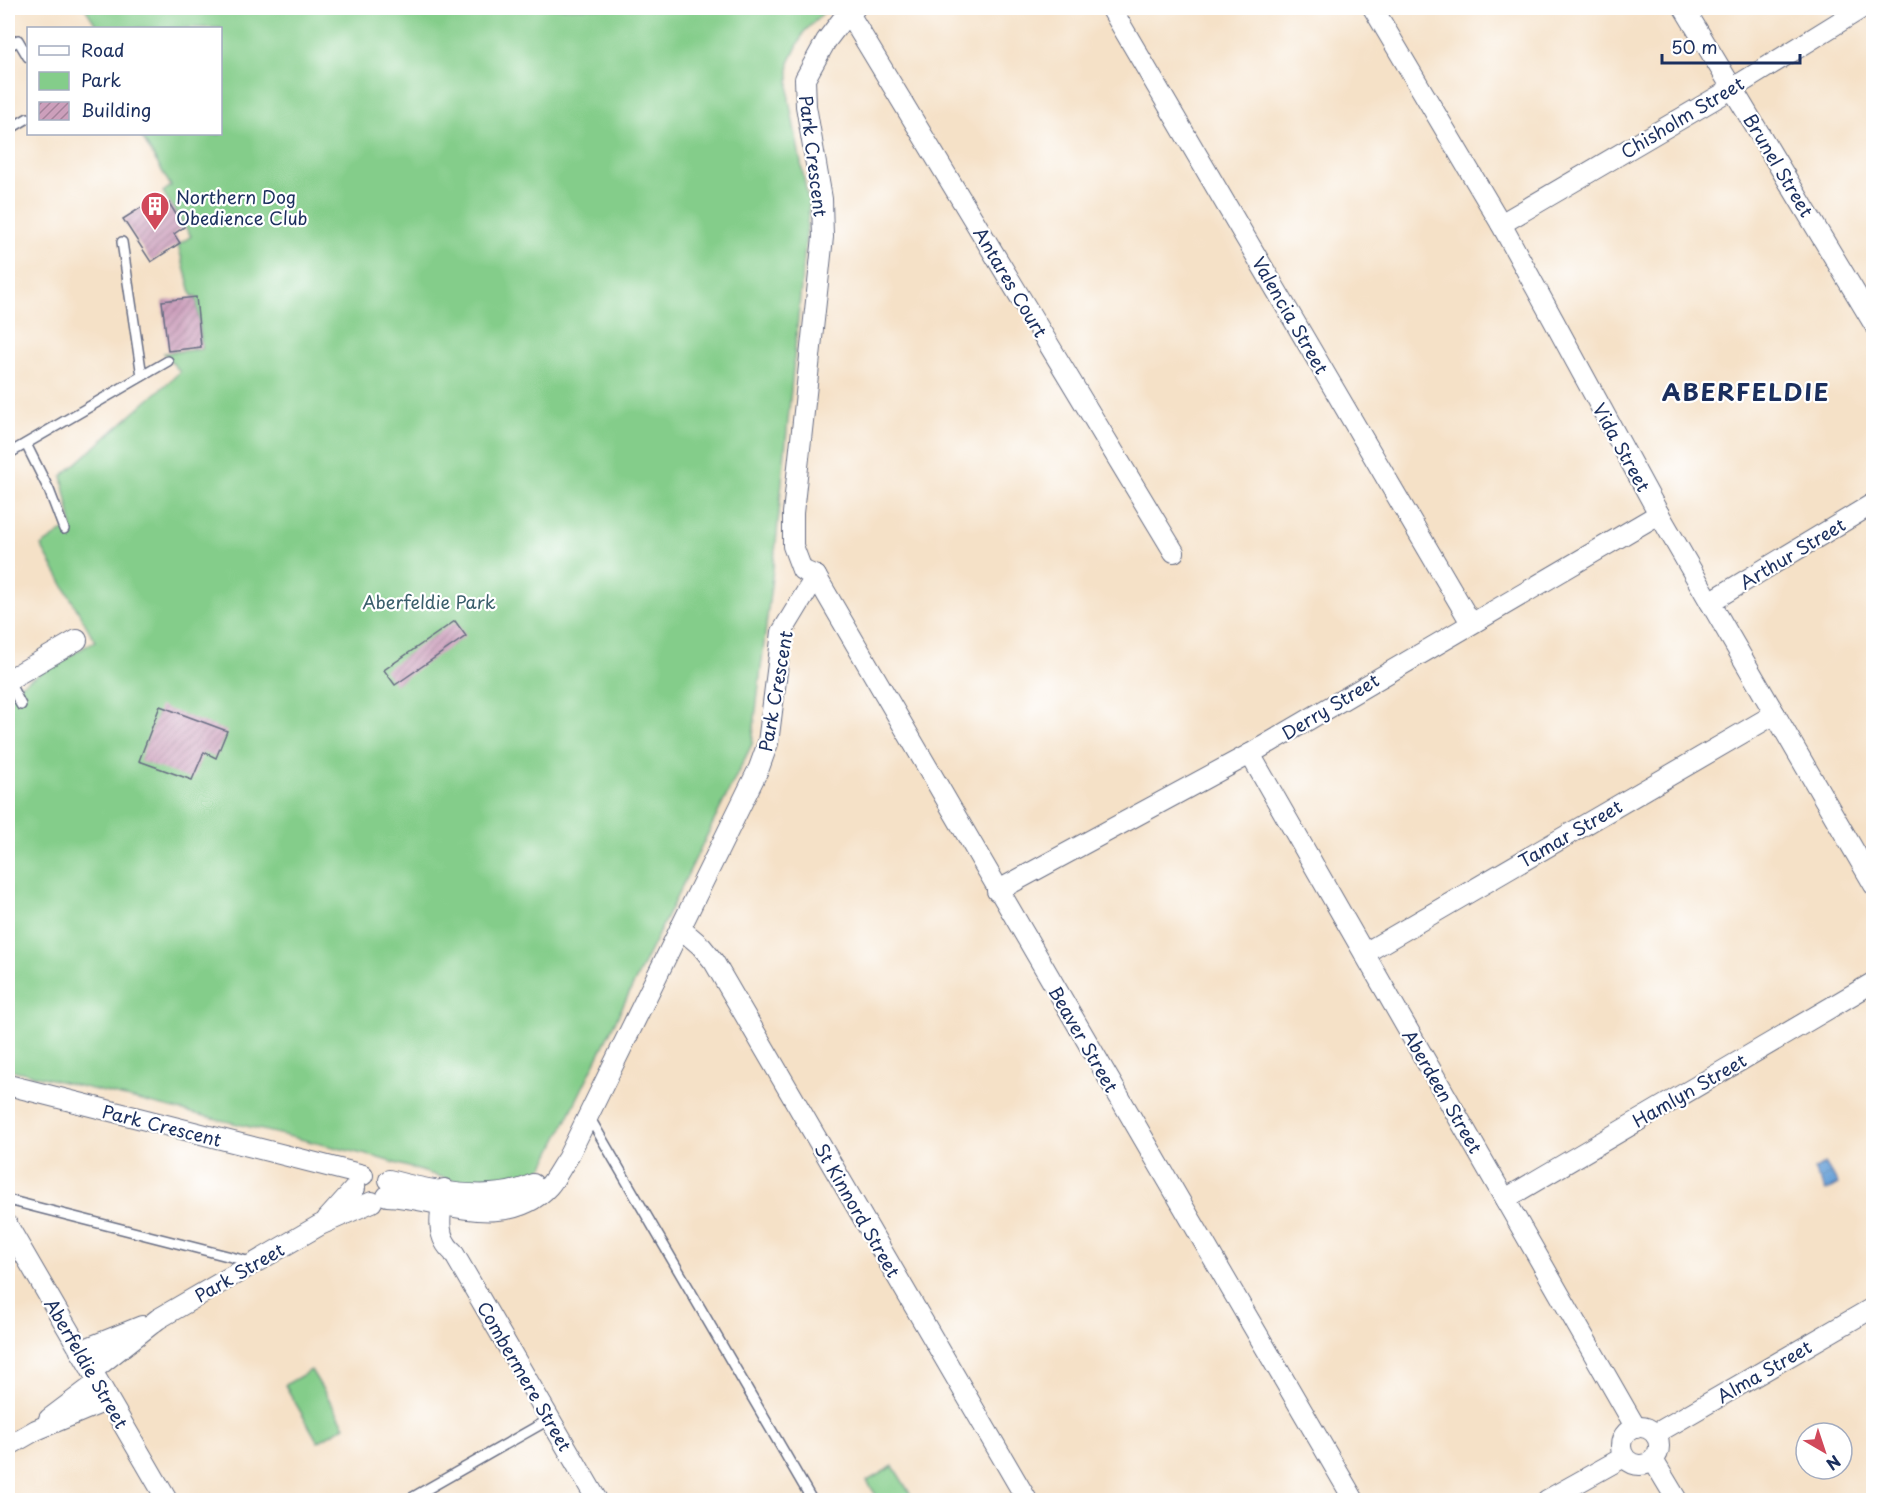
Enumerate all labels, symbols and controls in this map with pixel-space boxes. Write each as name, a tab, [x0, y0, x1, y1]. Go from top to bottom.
legend	[27, 27, 222, 135]
scale bar	[1662, 27, 1800, 65]
text: 50 m	[1671, 33, 1718, 60]
text: Road	[81, 36, 125, 63]
text: Park	[81, 66, 121, 93]
street label: Chisholm Street	[1615, 69, 1749, 165]
street label: Park Crescent	[793, 94, 835, 218]
text: Building	[81, 96, 151, 123]
street label: Brunel Street	[1737, 108, 1821, 222]
place label: Northern Dog Obedience Club	[176, 183, 308, 231]
building icon: Northern Dog Obedience Club	[139, 190, 171, 232]
street label: Antares Court	[967, 222, 1055, 342]
street label: Valencia Street	[1246, 251, 1336, 379]
district label: ABERFELDIE	[1662, 373, 1830, 409]
street label: Vida Street	[1586, 398, 1658, 496]
street label: Arthur Street	[1734, 511, 1850, 595]
park label: Aberfeldie Park	[362, 588, 496, 615]
street label: Park Crescent	[751, 628, 799, 754]
street label: Derry Street	[1276, 666, 1384, 746]
street label: Tamar Street	[1513, 792, 1627, 874]
street label: Beaver Street	[1043, 981, 1125, 1097]
street label: Aberdeen Street	[1397, 1024, 1489, 1158]
street label: Hamlyn Street	[1627, 1046, 1751, 1134]
street label: Park Crescent	[99, 1097, 225, 1153]
street label: St Kinnord Street	[809, 1138, 907, 1282]
street label: Park Street	[189, 1235, 289, 1309]
street label: Aberfeldie Street	[39, 1293, 135, 1433]
street label: Combermere Street	[471, 1296, 579, 1456]
street label: Alma Street	[1712, 1333, 1816, 1409]
north arrow	[1794, 1421, 1854, 1481]
text: N	[1822, 1450, 1847, 1477]

